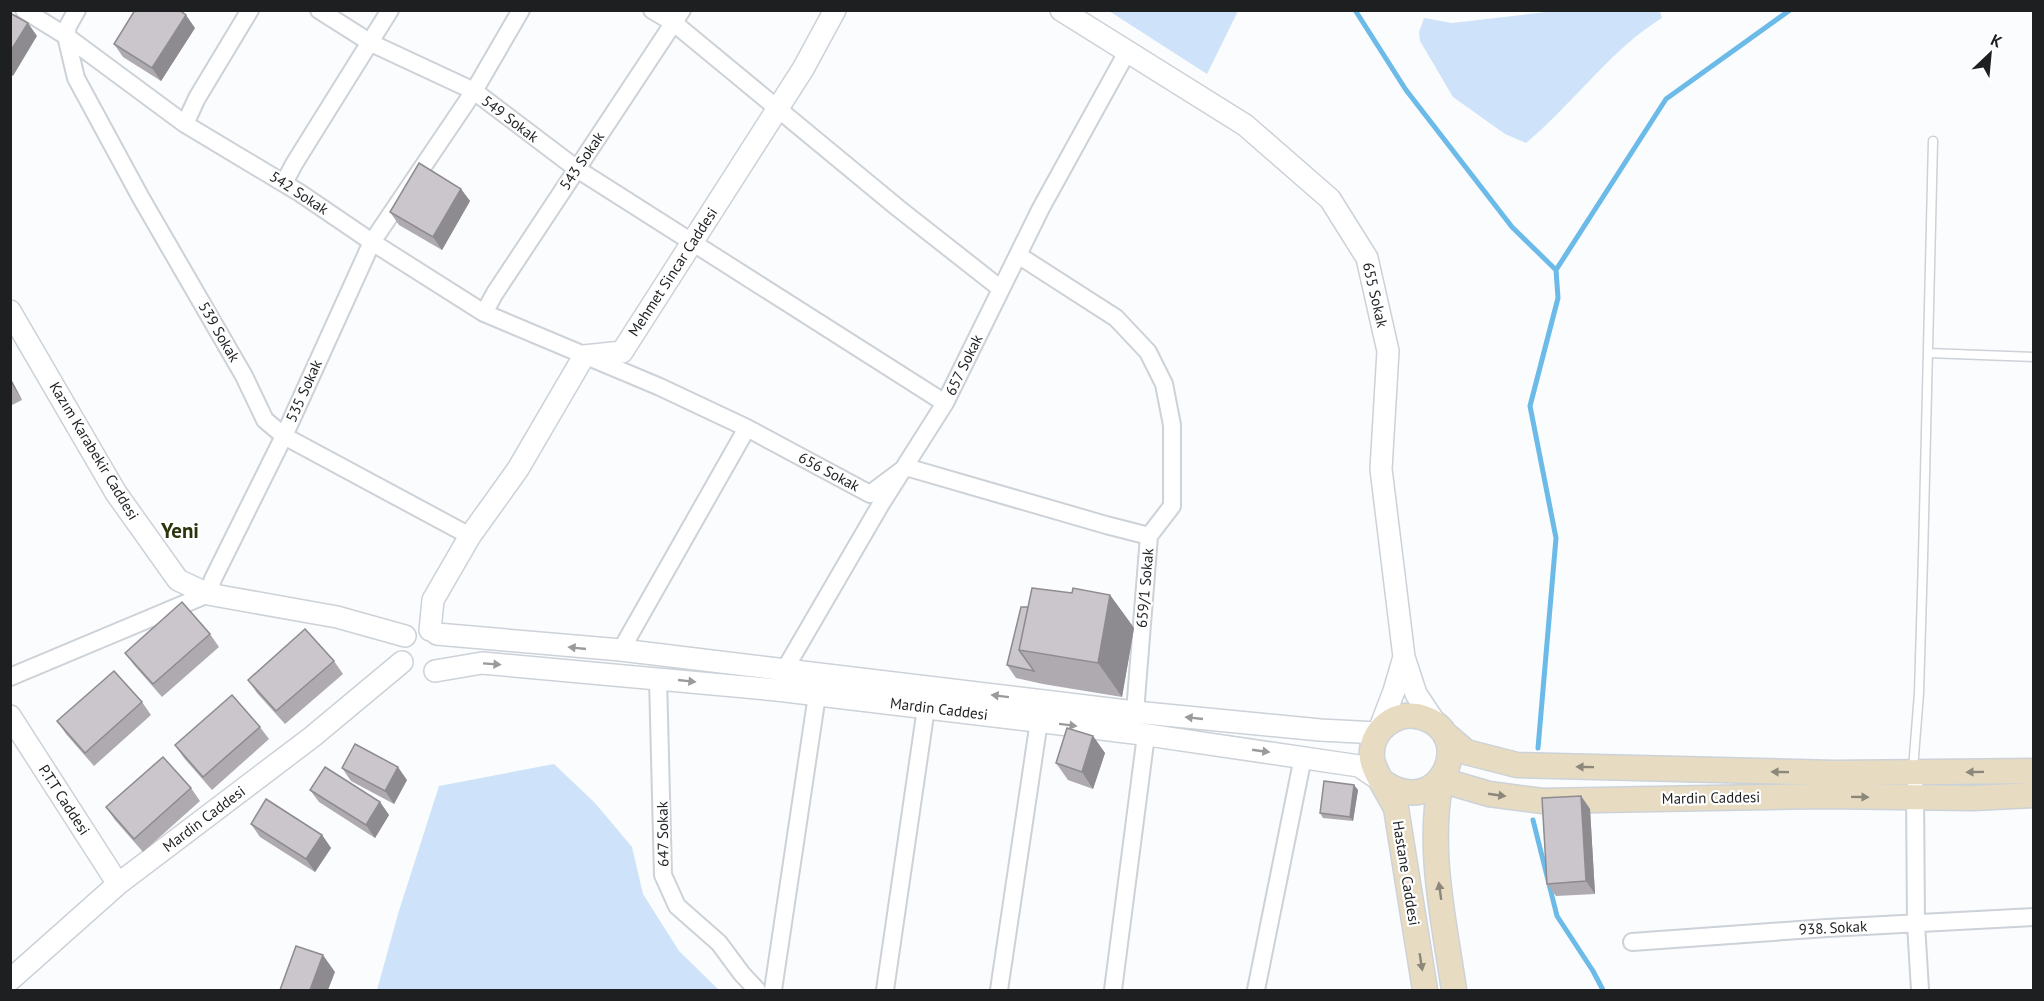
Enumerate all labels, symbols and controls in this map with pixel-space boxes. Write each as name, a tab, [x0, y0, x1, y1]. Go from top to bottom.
north arrow	[1960, 24, 2020, 84]
text: K	[1988, 29, 2005, 52]
street label: 549 Sokak	[478, 91, 543, 147]
street label: 543 Sokak	[555, 127, 608, 194]
street label: 542 Sokak	[266, 167, 333, 219]
street label: Mehmet Sincar Caddesi	[624, 204, 721, 340]
street label: 655 Sokak	[1359, 260, 1392, 330]
street label: 539 Sokak	[195, 298, 245, 366]
street label: 657 Sokak	[941, 330, 987, 398]
street label: 535 Sokak	[281, 356, 326, 425]
street label: Kazım Karabekir Caddesi	[46, 378, 143, 523]
street label: 656 Sokak	[795, 448, 864, 496]
district label: Yeni	[160, 517, 199, 544]
street label: 659/1 Sokak	[1132, 547, 1158, 629]
one-way arrow	[568, 643, 587, 652]
one-way arrow	[483, 659, 502, 668]
one-way arrow	[677, 676, 696, 686]
one-way arrow	[991, 692, 1010, 701]
street label: Mardin Caddesi	[889, 693, 989, 724]
one-way arrow	[1184, 713, 1203, 723]
one-way arrow	[1059, 720, 1078, 729]
one-way arrow	[1252, 747, 1271, 756]
street label: P.T.T Caddesi	[35, 761, 94, 839]
one-way arrow	[1576, 762, 1595, 772]
one-way arrow	[1771, 767, 1790, 777]
one-way arrow	[1966, 767, 1985, 776]
street label: Mardin Caddesi	[159, 781, 249, 856]
street label: Mardin Caddesi	[1662, 787, 1760, 808]
one-way arrow	[1488, 791, 1507, 800]
one-way arrow	[1850, 792, 1869, 802]
street label: 647 Sokak	[652, 800, 673, 867]
street label: Hastane Caddesi	[1389, 819, 1424, 927]
one-way arrow	[1435, 881, 1444, 900]
street label: 938. Sokak	[1798, 916, 1868, 939]
one-way arrow	[1416, 953, 1425, 972]

